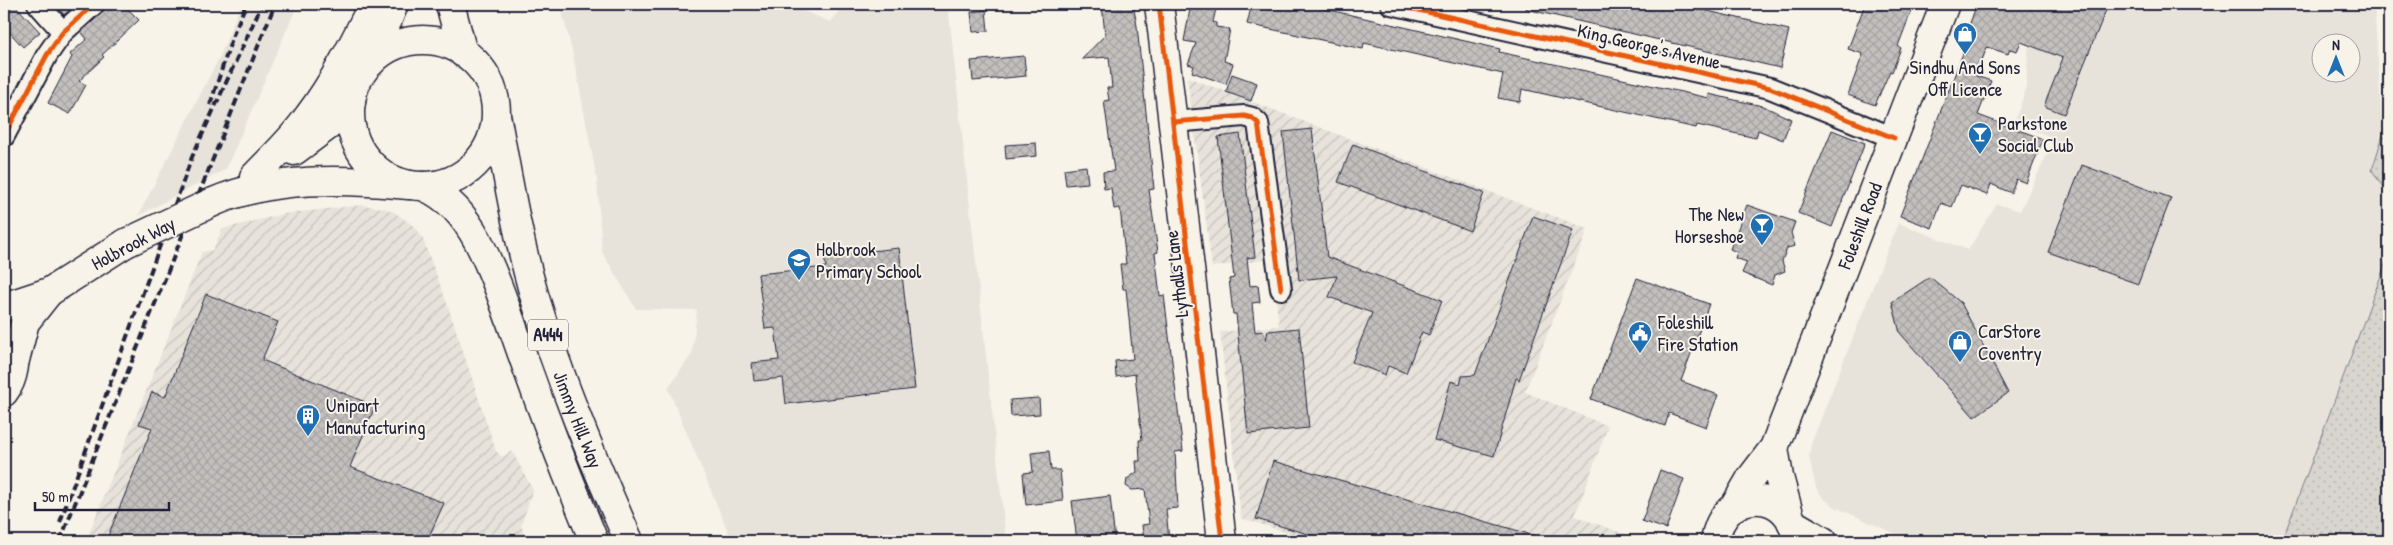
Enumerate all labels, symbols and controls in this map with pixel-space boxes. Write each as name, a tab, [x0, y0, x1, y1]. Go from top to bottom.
street label: King George's Avenue	[1575, 17, 1724, 75]
shop icon: Sindhu And Sons Off Licence	[1952, 21, 1978, 55]
north arrow	[2310, 32, 2360, 82]
text: N	[2332, 35, 2340, 54]
place label: Sindhu And Sons Off Licence	[1910, 54, 2020, 102]
place label: Parkstone Social Club	[1998, 110, 2074, 158]
bar icon: Parkstone Social Club	[1967, 121, 1993, 155]
street label: Foleshill Road	[1831, 178, 1888, 274]
place label: The New Horseshoe	[1675, 201, 1744, 249]
street label: Holbrook Way	[86, 210, 180, 276]
bar icon: The New Horseshoe	[1749, 212, 1775, 246]
street label: Lythalls Lane	[1158, 229, 1194, 319]
place label: Holbrook Primary School	[816, 236, 922, 284]
school or university icon: Holbrook Primary School	[786, 247, 812, 281]
place label: Foleshill Fire Station	[1657, 309, 1738, 357]
place label: CarStore Coventry	[1978, 318, 2042, 366]
road number: A444	[528, 320, 568, 350]
public building icon: Foleshill Fire Station	[1627, 320, 1653, 354]
shop icon: CarStore Coventry	[1947, 329, 1973, 363]
street label: Jimmy Hill Way	[547, 367, 609, 472]
place label: Unipart Manufacturing	[326, 392, 425, 440]
building icon: Unipart Manufacturing	[295, 403, 321, 437]
scale bar	[35, 480, 169, 512]
text: 50 m	[42, 486, 69, 507]

